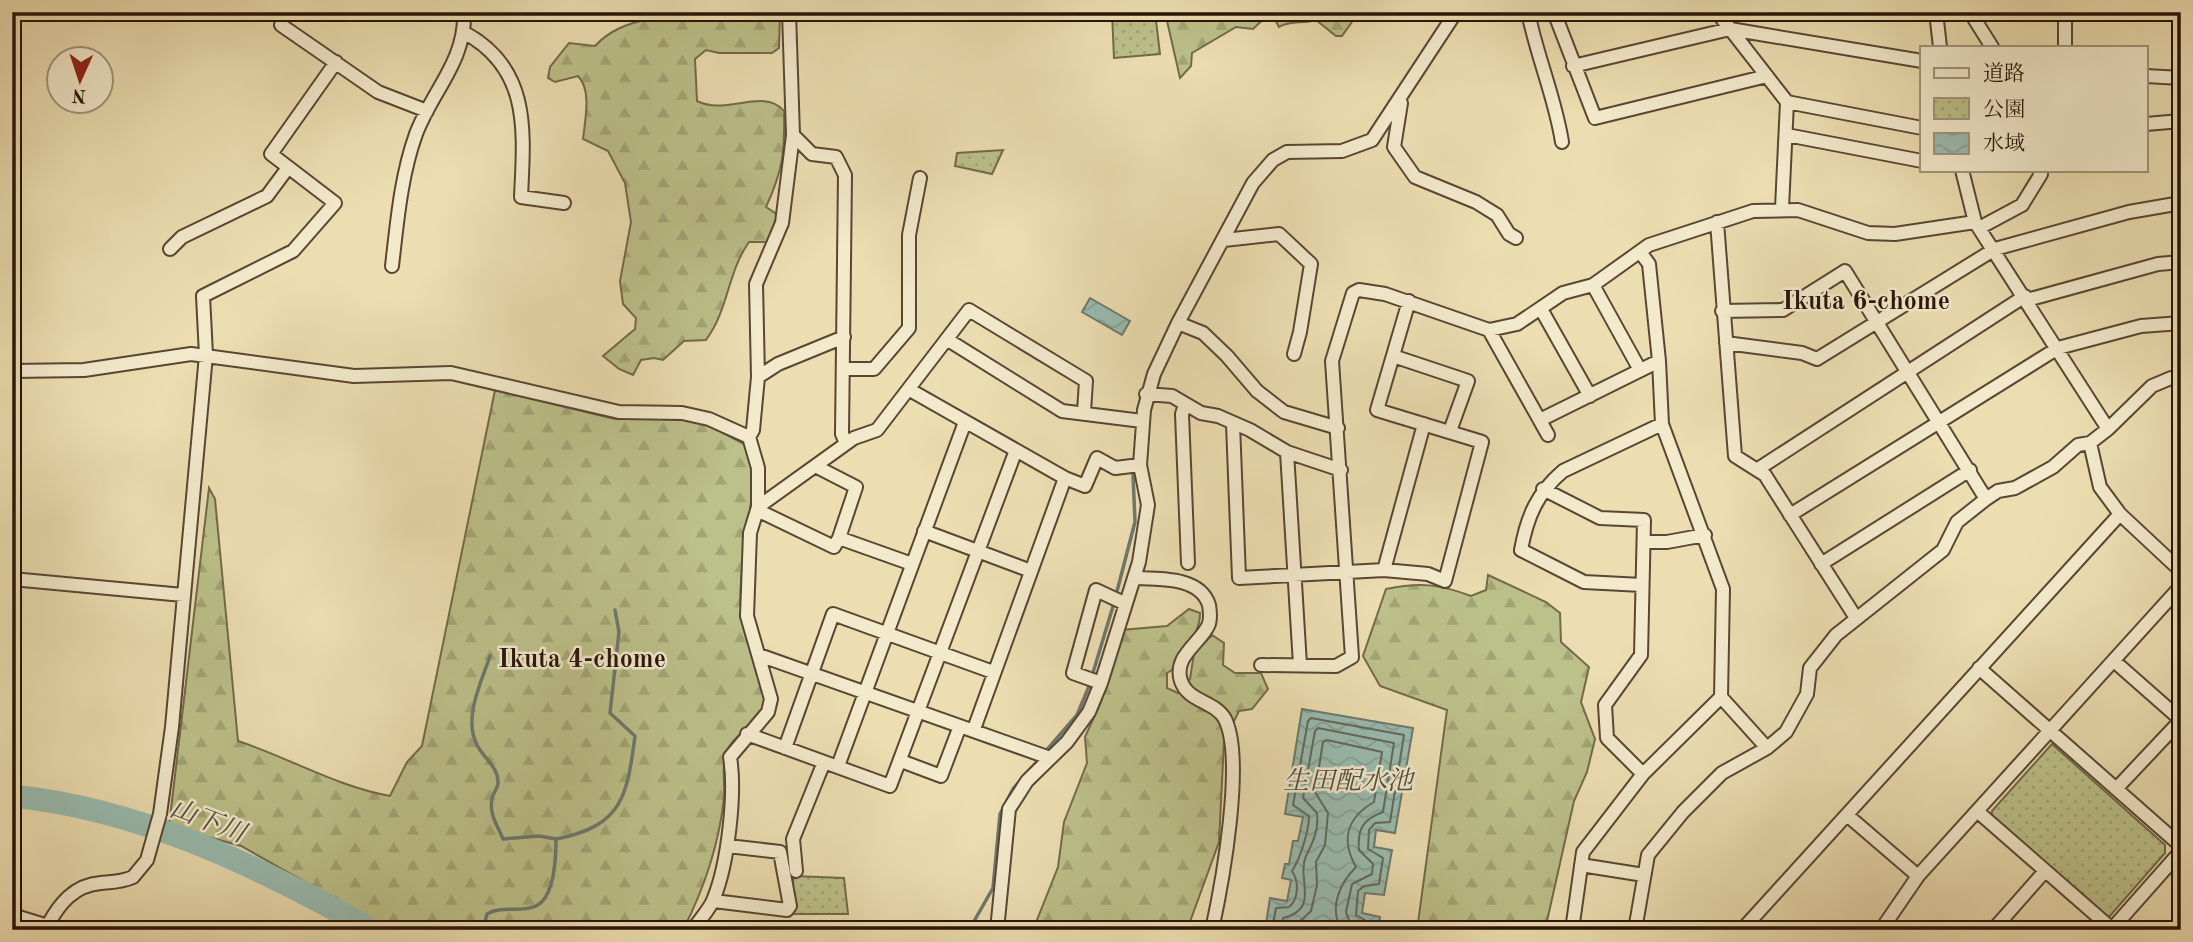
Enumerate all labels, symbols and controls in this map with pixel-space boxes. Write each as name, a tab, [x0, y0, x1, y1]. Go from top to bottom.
north arrow	[46, 46, 116, 116]
legend	[1920, 46, 2148, 172]
text: 道路	[1983, 62, 2025, 85]
text: N	[71, 85, 87, 104]
text: 公園	[1983, 98, 2025, 121]
text: 水域	[1983, 132, 2025, 155]
district label: Ikuta 6-chome	[1782, 289, 1950, 315]
district label: Ikuta 4-chome	[498, 647, 666, 673]
water label: 生田配水池	[1283, 767, 1416, 795]
water label: 山下川	[166, 794, 252, 849]

